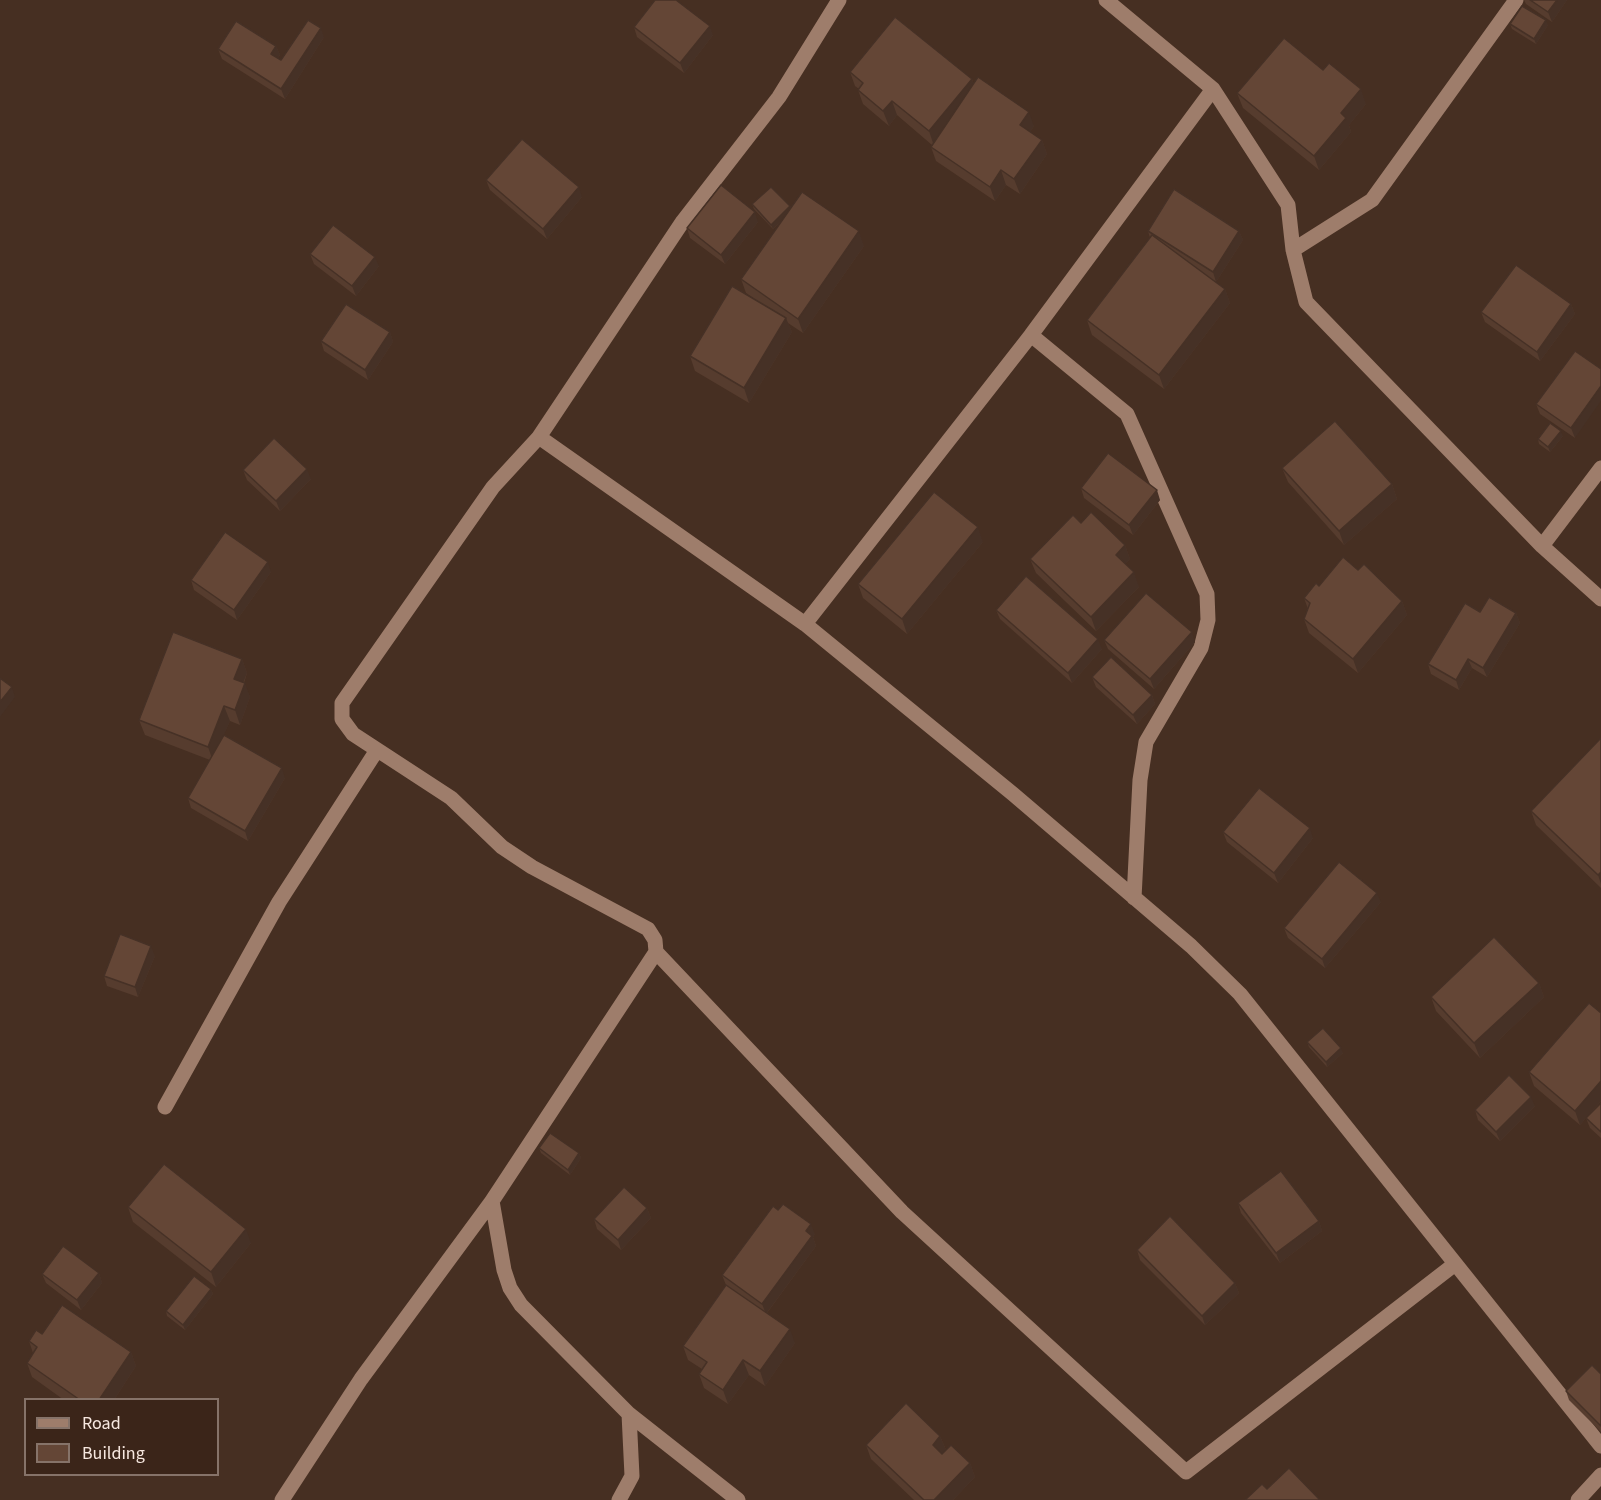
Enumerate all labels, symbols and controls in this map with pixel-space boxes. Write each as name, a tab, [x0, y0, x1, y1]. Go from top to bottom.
legend	[24, 1398, 219, 1476]
text: Road	[82, 1411, 121, 1436]
text: Building	[82, 1441, 145, 1466]

